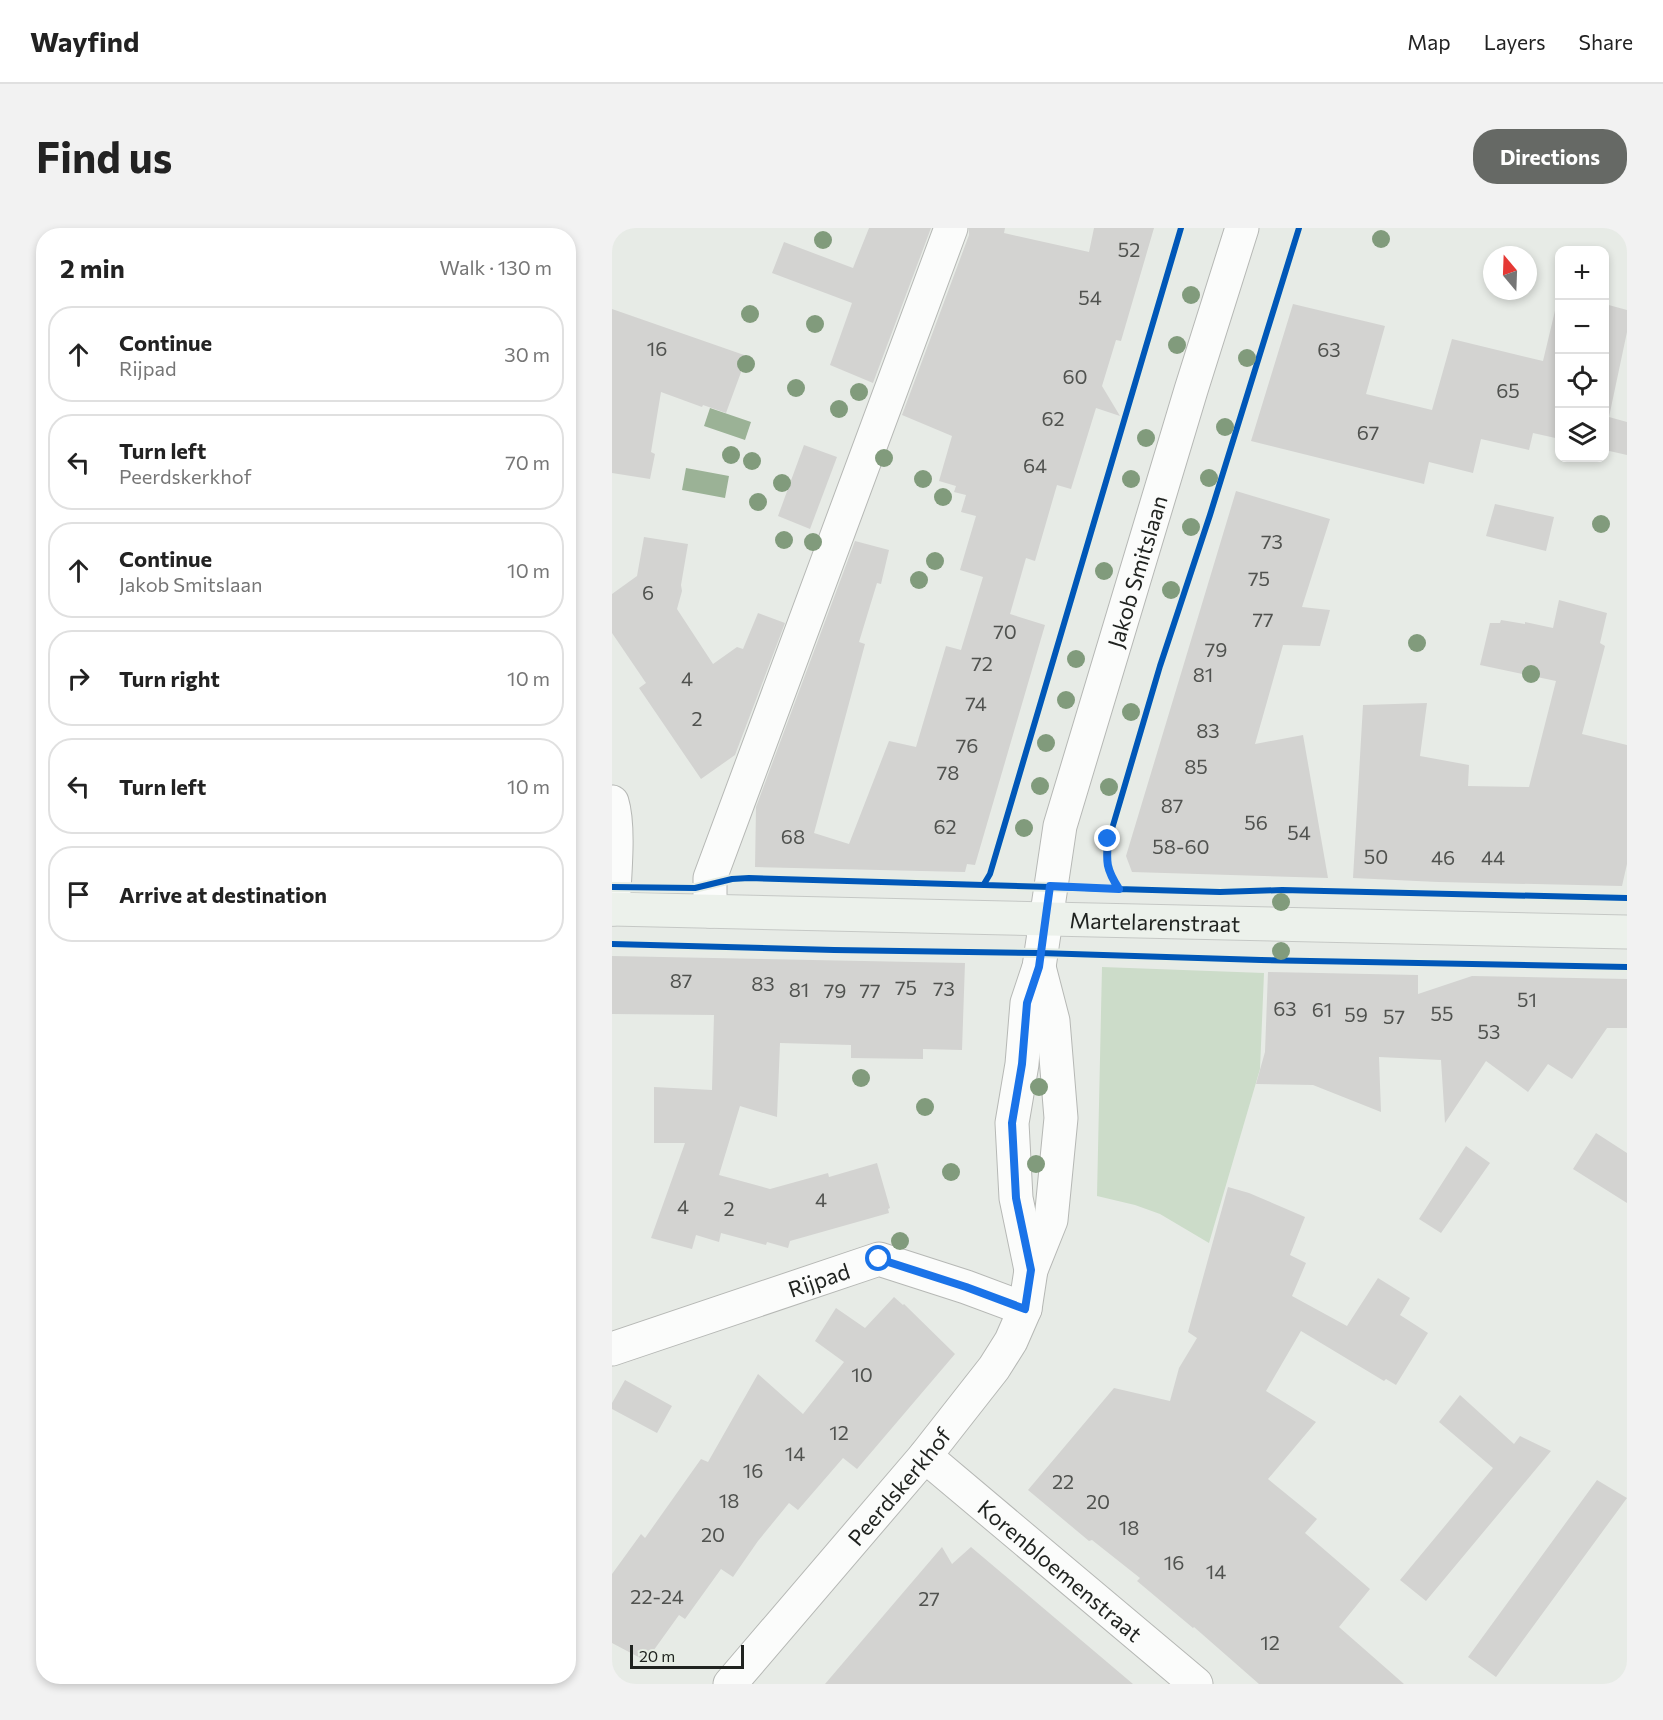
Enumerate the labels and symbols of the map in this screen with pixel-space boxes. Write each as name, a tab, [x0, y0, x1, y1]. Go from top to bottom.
house number: 52	[1118, 237, 1140, 261]
north arrow	[1483, 246, 1537, 300]
house number: 54	[1078, 285, 1102, 309]
house number: 16	[647, 336, 667, 360]
house number: 63	[1317, 337, 1341, 361]
house number: 60	[1062, 364, 1088, 388]
house number: 65	[1496, 378, 1520, 402]
house number: 62	[1041, 406, 1065, 430]
house number: 67	[1357, 420, 1379, 444]
house number: 64	[1023, 453, 1047, 477]
street label: Jakob Smitslaan	[1101, 492, 1172, 651]
house number: 73	[1261, 529, 1283, 553]
house number: 75	[1248, 566, 1270, 590]
house number: 6	[642, 580, 654, 604]
house number: 77	[1252, 607, 1274, 631]
house number: 70	[993, 619, 1017, 643]
house number: 79	[1205, 637, 1227, 661]
house number: 72	[971, 651, 993, 675]
house number: 81	[1193, 662, 1213, 686]
house number: 4	[681, 666, 693, 690]
house number: 74	[965, 691, 987, 715]
house number: 2	[691, 706, 703, 730]
house number: 83	[1196, 718, 1220, 742]
house number: 76	[956, 733, 978, 757]
house number: 85	[1184, 754, 1208, 778]
house number: 78	[937, 760, 959, 784]
house number: 87	[1161, 793, 1183, 817]
house number: 56	[1244, 810, 1268, 834]
house number: 62	[933, 814, 957, 838]
house number: 54	[1287, 820, 1311, 844]
house number: 68	[781, 824, 805, 848]
route end	[1094, 825, 1120, 851]
house number: 58-60	[1152, 834, 1210, 858]
house number: 50	[1364, 844, 1388, 868]
house number: 46	[1431, 845, 1455, 869]
house number: 44	[1481, 845, 1505, 869]
street label: Martelarenstraat	[1069, 906, 1241, 937]
house number: 87	[670, 968, 692, 992]
house number: 83	[751, 971, 775, 995]
house number: 75	[895, 975, 917, 999]
house number: 73	[933, 976, 955, 1000]
house number: 81	[789, 977, 809, 1001]
house number: 79	[824, 978, 846, 1002]
house number: 77	[859, 978, 881, 1002]
house number: 51	[1517, 987, 1537, 1011]
house number: 63	[1273, 996, 1297, 1020]
house number: 61	[1312, 997, 1332, 1021]
house number: 55	[1431, 1001, 1453, 1025]
house number: 59	[1344, 1002, 1368, 1026]
house number: 57	[1383, 1004, 1405, 1028]
house number: 53	[1478, 1019, 1500, 1043]
house number: 4	[815, 1187, 827, 1211]
house number: 4	[677, 1194, 689, 1218]
house number: 2	[723, 1196, 735, 1220]
route start	[865, 1245, 891, 1271]
street label: Rijpad	[784, 1256, 853, 1302]
house number: 10	[851, 1362, 873, 1386]
house number: 12	[829, 1420, 849, 1444]
street label: Peerdskerkhof	[841, 1422, 956, 1551]
house number: 14	[785, 1441, 805, 1465]
house number: 16	[743, 1458, 763, 1482]
house number: 22	[1052, 1469, 1074, 1493]
house number: 18	[719, 1488, 739, 1512]
house number: 20	[1086, 1489, 1110, 1513]
street label: Korenbloemenstraat	[973, 1493, 1148, 1647]
house number: 18	[1119, 1515, 1139, 1539]
house number: 20	[701, 1522, 725, 1546]
house number: 16	[1164, 1550, 1184, 1574]
house number: 14	[1206, 1559, 1226, 1583]
house number: 22-24	[630, 1584, 684, 1608]
house number: 27	[918, 1586, 940, 1610]
house number: 12	[1260, 1630, 1280, 1654]
scale bar	[630, 1642, 744, 1670]

